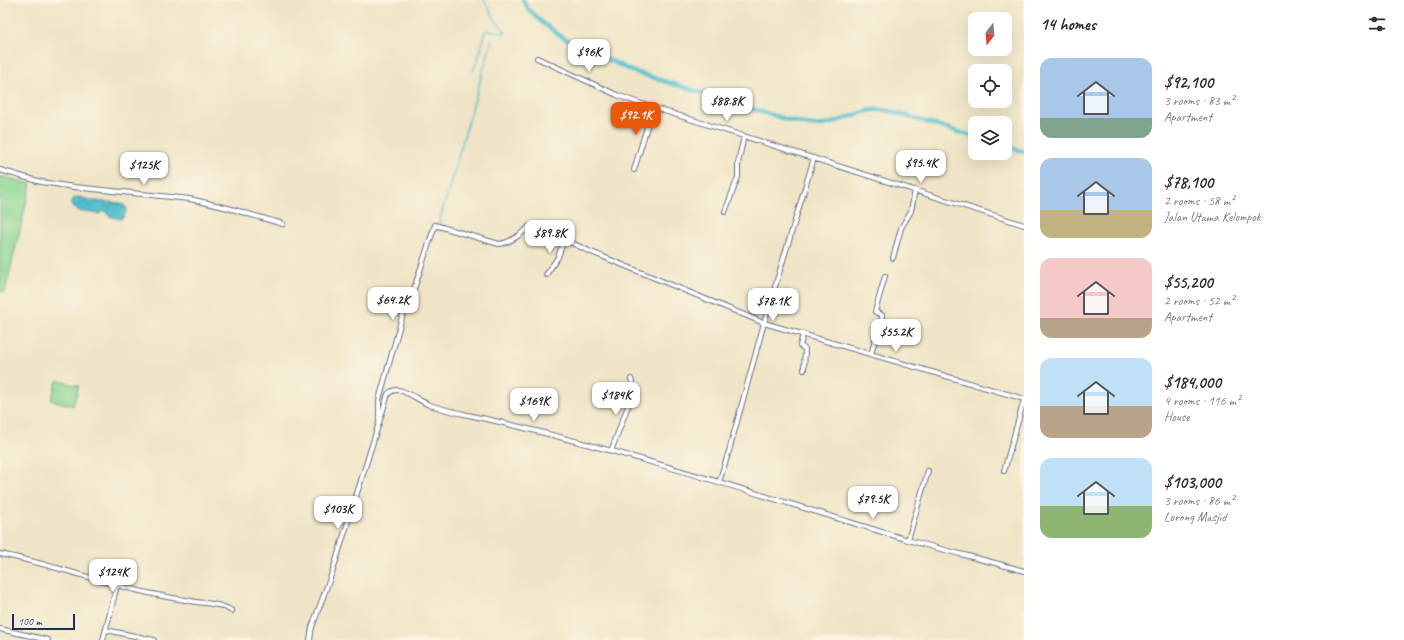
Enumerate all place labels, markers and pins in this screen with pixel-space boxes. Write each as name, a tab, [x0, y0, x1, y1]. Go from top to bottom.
pin: $96K	[565, 39, 613, 73]
pin: $88.8K	[694, 88, 760, 122]
pin: $92.1K	[603, 102, 669, 136]
pin: $95.4K	[888, 150, 954, 184]
pin: $125K	[116, 152, 172, 186]
pin: $89.8K	[517, 220, 583, 254]
pin: $64.2K	[360, 287, 426, 321]
pin: $78.1K	[740, 288, 806, 322]
pin: $55.2K	[863, 319, 929, 353]
pin: $184K	[588, 382, 644, 416]
pin: $169K	[506, 388, 562, 422]
pin: $79.5K	[840, 486, 906, 520]
pin: $103K	[310, 496, 366, 530]
pin: $124K	[85, 559, 141, 593]

